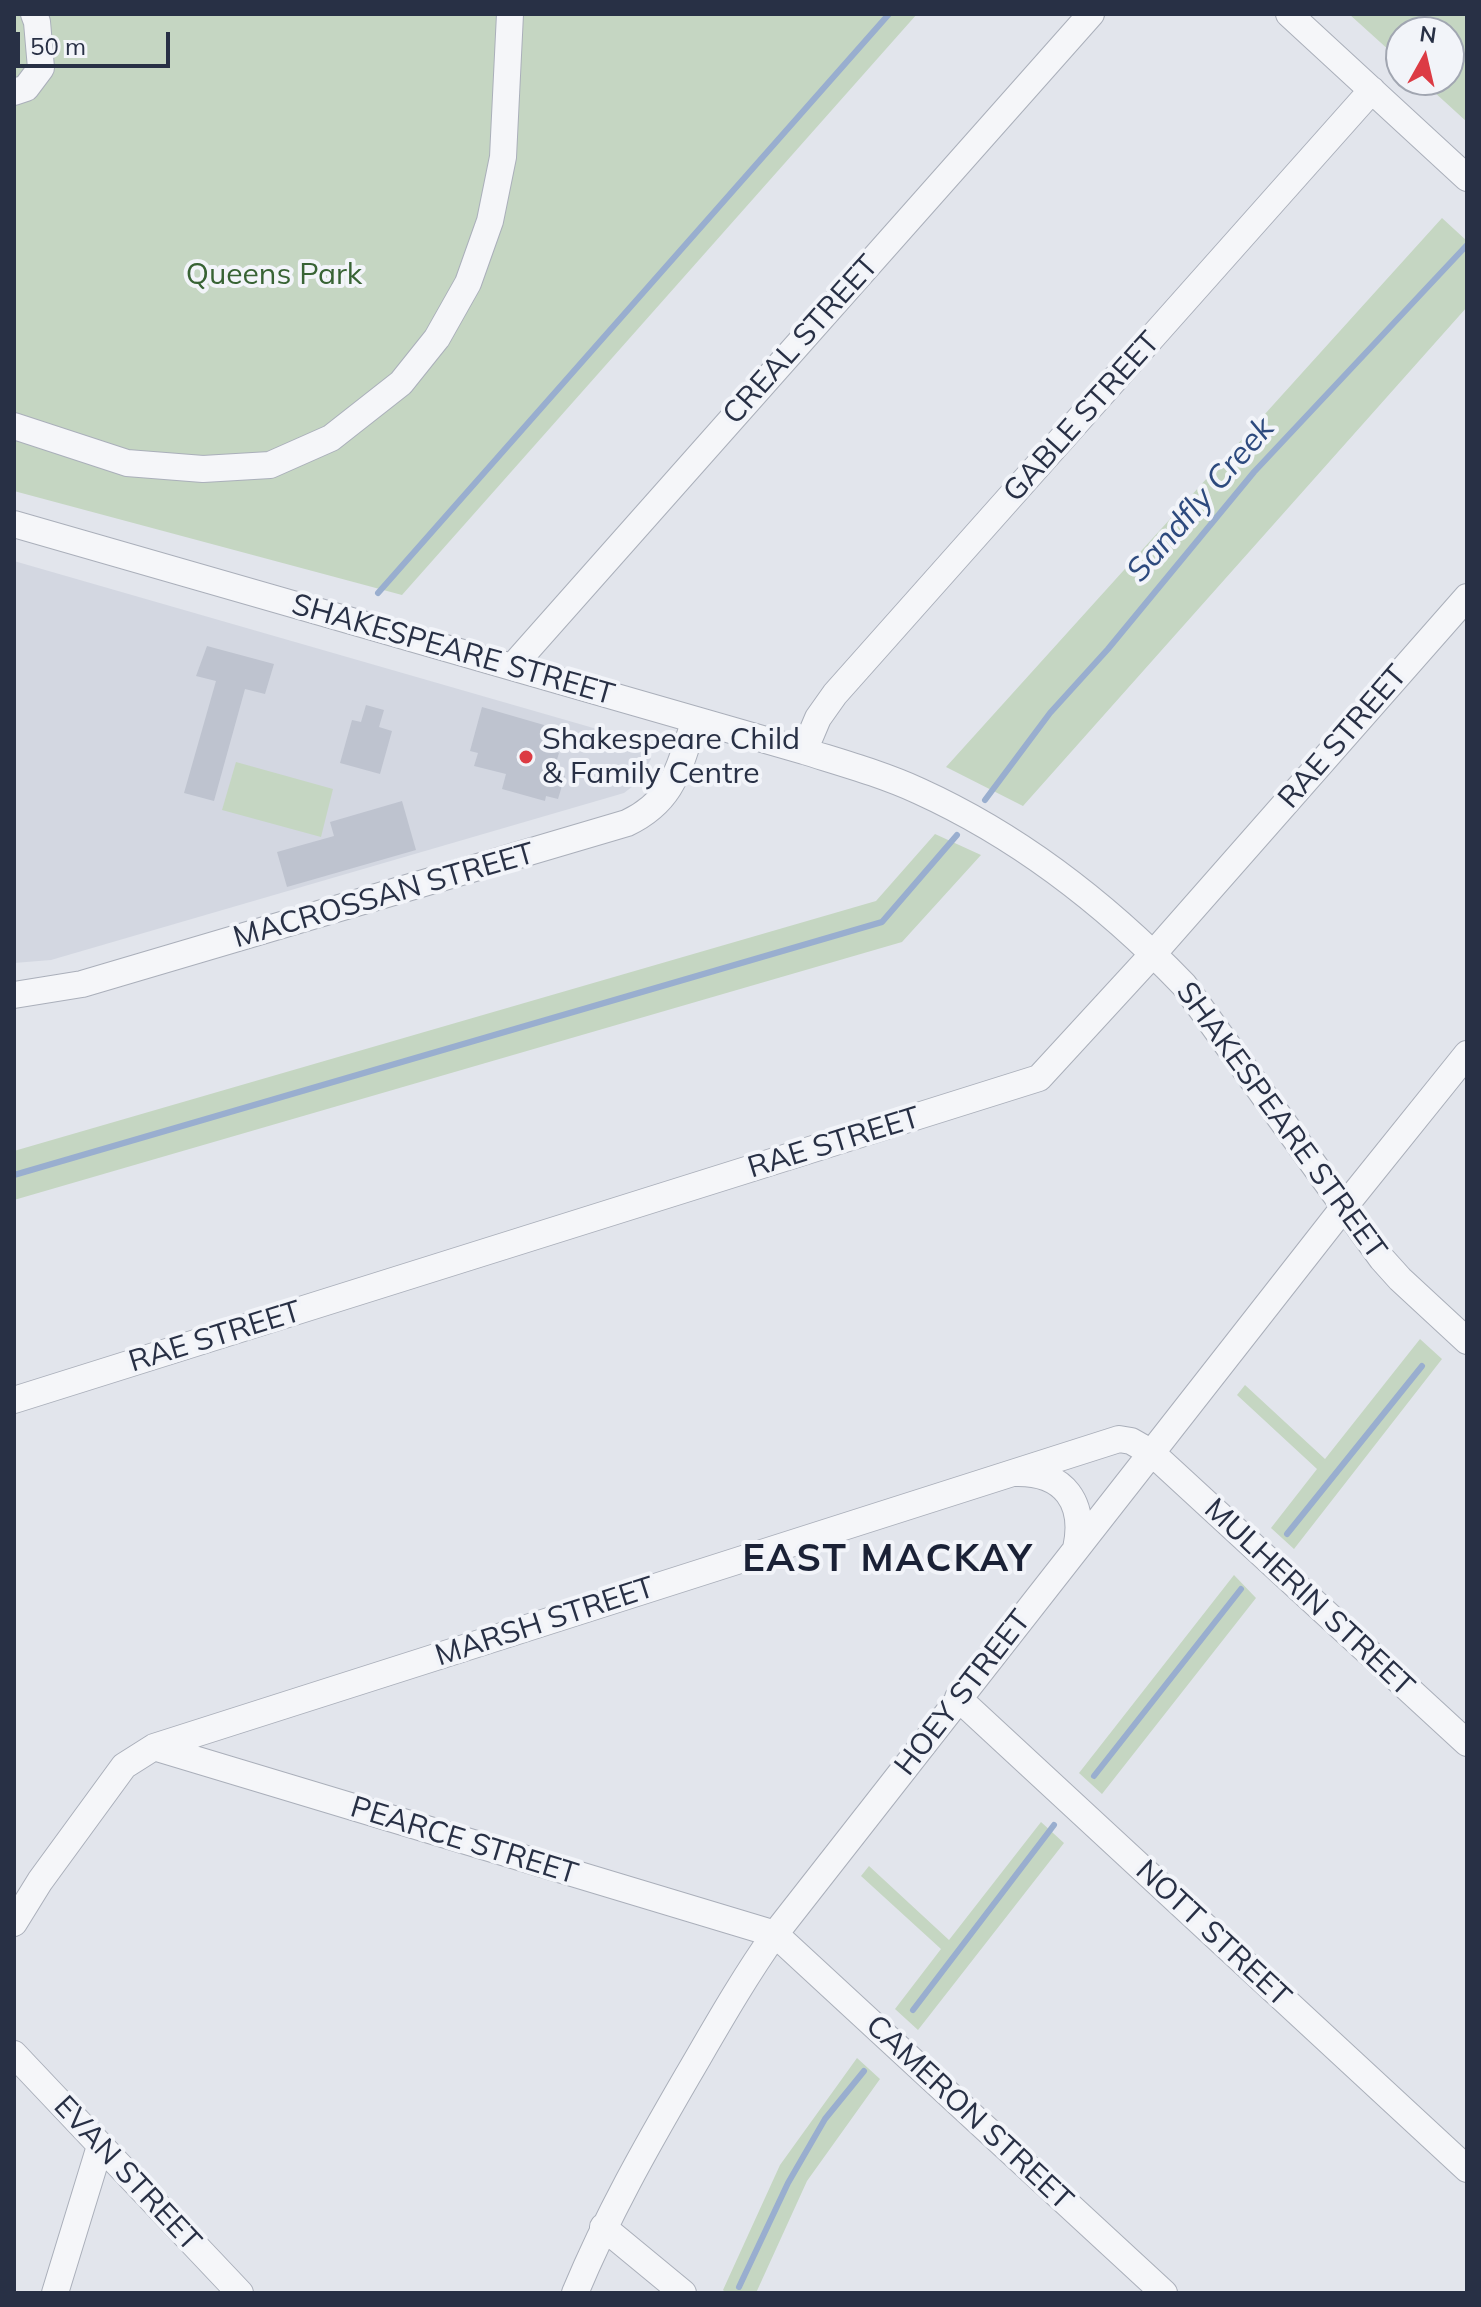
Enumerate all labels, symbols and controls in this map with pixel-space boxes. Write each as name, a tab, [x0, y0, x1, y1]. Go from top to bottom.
scale bar	[20, 16, 174, 66]
north arrow	[1385, 16, 1465, 96]
text: N	[1418, 19, 1438, 49]
text: 50 m	[30, 31, 86, 61]
street label: CREAL STREET	[716, 248, 886, 432]
park label: Queens Park	[186, 257, 362, 293]
street label: GABLE STREET	[996, 325, 1168, 509]
water label: Sandfly Creek	[1119, 410, 1283, 590]
street label: SHAKESPEARE STREET	[288, 587, 618, 713]
street label: RAE STREET	[1271, 658, 1415, 816]
place label: Shakespeare Child & Family Centre	[542, 722, 800, 792]
marker: Shakespeare Child & Family Centre	[517, 748, 535, 766]
street label: MACROSSAN STREET	[229, 836, 539, 956]
street label: SHAKESPEARE STREET	[1168, 975, 1394, 1267]
street label: RAE STREET	[744, 1100, 924, 1186]
street label: RAE STREET	[125, 1294, 305, 1380]
street label: MULHERIN STREET	[1197, 1492, 1421, 1704]
district label: EAST MACKAY	[742, 1537, 1034, 1583]
street label: MARSH STREET	[431, 1570, 659, 1674]
street label: HOEY STREET	[887, 1603, 1039, 1783]
street label: PEARCE STREET	[346, 1789, 582, 1893]
street label: NOTT STREET	[1128, 1853, 1298, 2015]
street label: CAMERON STREET	[858, 2008, 1080, 2218]
street label: EVAN STREET	[46, 2089, 208, 2259]

